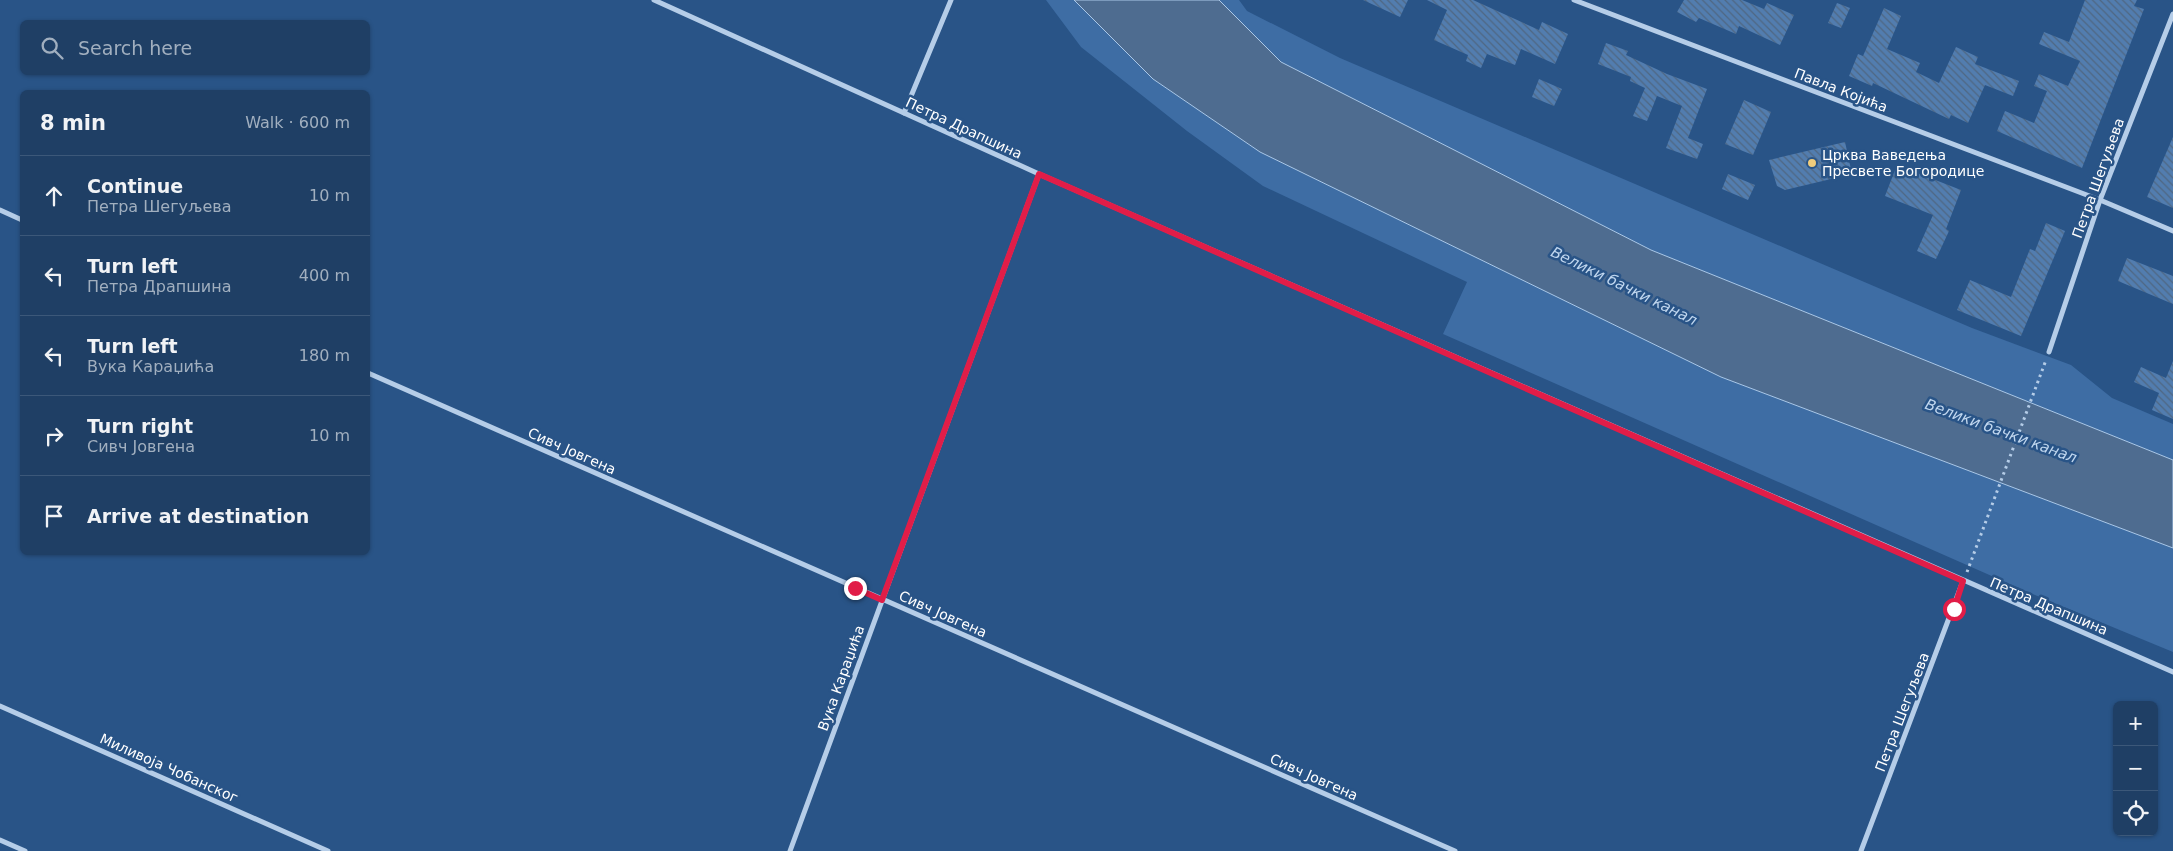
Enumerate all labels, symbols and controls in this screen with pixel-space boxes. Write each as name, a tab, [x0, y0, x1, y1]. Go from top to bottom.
search box	[20, 20, 370, 75]
icon: search	[38, 34, 66, 62]
text: Search here	[78, 37, 192, 59]
street label: Павла Којића	[1792, 65, 1890, 115]
street label: Петра Драпшина	[903, 94, 1025, 162]
text: 8 min	[40, 111, 106, 135]
text: Walk · 600 m	[245, 113, 350, 132]
street label: Петра Шегуљева	[2069, 116, 2127, 240]
place label: Црква Ваведења Пресвете Богородице	[1822, 147, 1984, 179]
marker: Црква Ваведења Пресвете Богородице	[1806, 157, 1818, 169]
text: Continue	[87, 175, 183, 197]
icon: ahead	[40, 182, 68, 210]
text: 10 m	[309, 186, 350, 205]
text: Петра Шегуљева	[87, 197, 232, 216]
water label: Велики бачки канал	[1548, 243, 1700, 329]
text: Turn left	[87, 255, 178, 277]
icon: left	[40, 262, 68, 290]
text: 400 m	[299, 266, 350, 285]
text: Петра Драпшина	[87, 277, 231, 296]
text: Turn left	[87, 335, 178, 357]
icon: left	[40, 342, 68, 370]
text: 180 m	[299, 346, 350, 365]
text: Вука Караџића	[87, 357, 214, 376]
water label: Велики бачки канал	[1923, 395, 2080, 467]
text: Turn right	[87, 415, 193, 437]
icon: right	[40, 422, 68, 450]
street label: Сивч Јовгена	[526, 424, 618, 478]
text: 10 m	[309, 426, 350, 445]
text: Сивч Јовгена	[87, 437, 195, 456]
icon: arrive	[40, 502, 68, 530]
text: Arrive at destination	[87, 505, 309, 527]
street label: Петра Драпшина	[1988, 574, 2110, 638]
route end	[844, 577, 867, 600]
street label: Сивч Јовгена	[897, 587, 989, 641]
route start	[1943, 598, 1966, 621]
street label: Вука Караџића	[814, 623, 868, 733]
street label: Петра Шегуљева	[1872, 650, 1932, 774]
map controls	[2113, 701, 2158, 836]
button: +	[2113, 701, 2158, 746]
street label: Миливоја Чобанског	[97, 730, 241, 806]
button: −	[2113, 746, 2158, 791]
street label: Сивч Јовгена	[1268, 750, 1360, 804]
button: locate	[2113, 791, 2158, 836]

